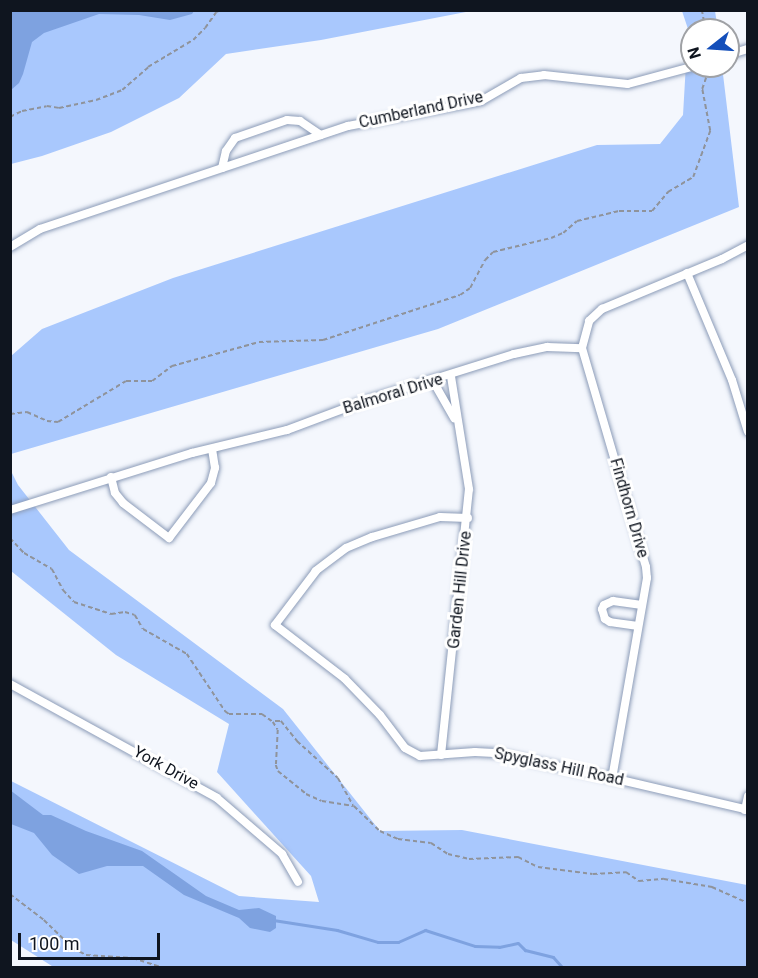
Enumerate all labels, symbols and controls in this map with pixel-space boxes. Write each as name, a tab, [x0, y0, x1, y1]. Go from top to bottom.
north arrow	[680, 18, 740, 78]
text: N	[683, 45, 705, 61]
street label: Cumberland Drive	[357, 87, 485, 133]
street label: Balmoral Drive	[341, 370, 445, 418]
street label: Findhorn Drive	[606, 456, 652, 560]
street label: Garden Hill Drive	[444, 530, 476, 650]
street label: York Drive	[130, 742, 202, 794]
street label: Spyglass Hill Road	[493, 744, 625, 790]
scale bar	[21, 921, 164, 959]
text: 100 m	[29, 933, 80, 954]

